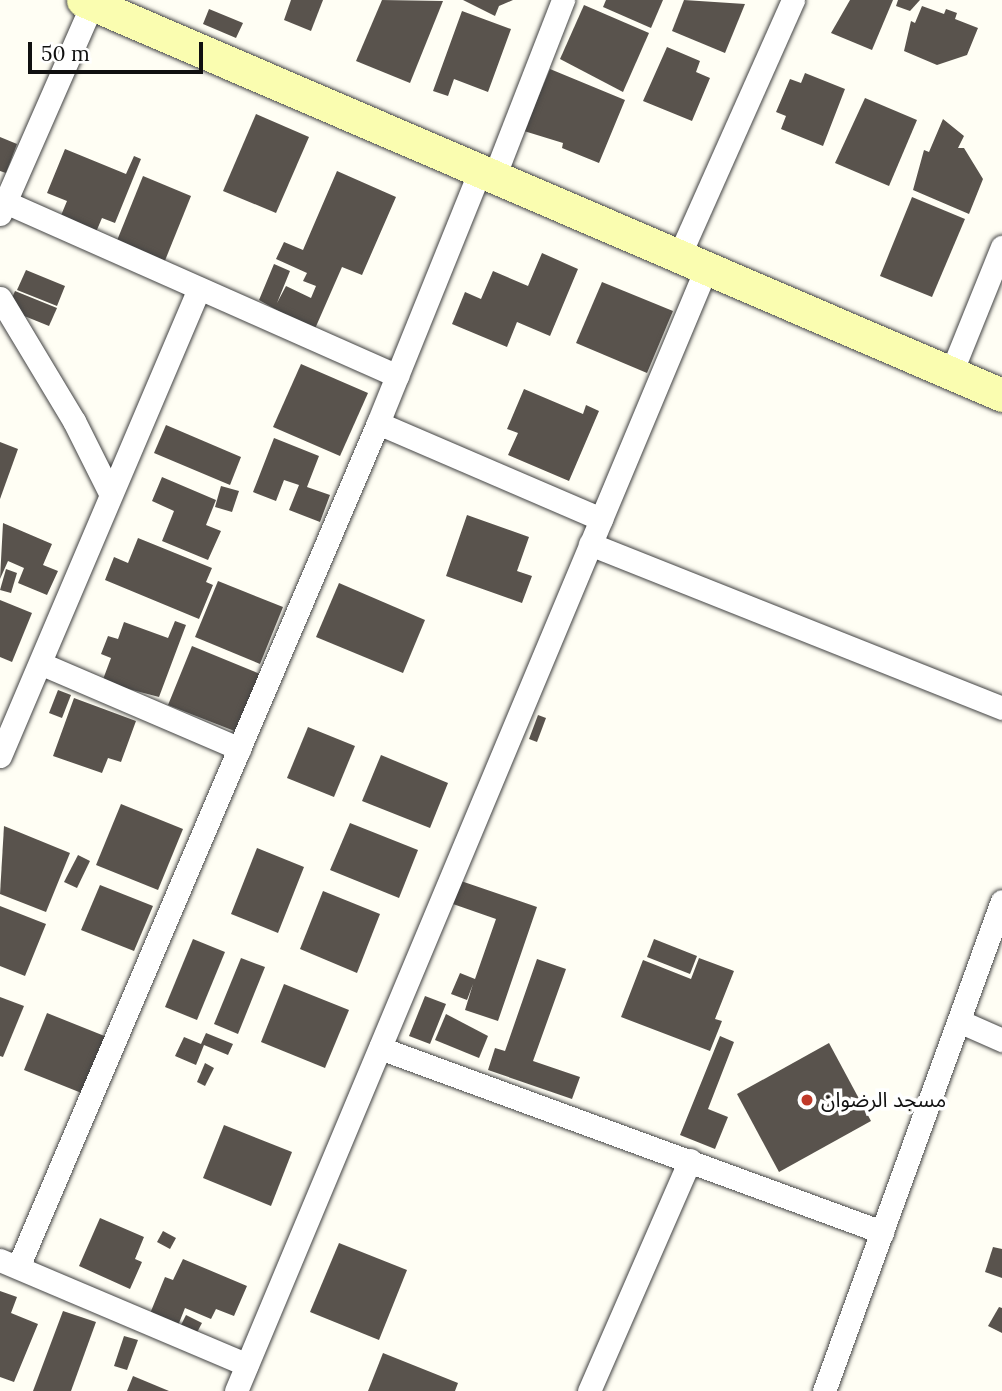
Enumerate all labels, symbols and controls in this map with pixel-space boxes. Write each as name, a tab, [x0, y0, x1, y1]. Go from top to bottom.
scale bar	[32, 28, 206, 72]
text: 50 m	[41, 40, 90, 67]
place label: مسجد الرضوان	[821, 1087, 946, 1113]
marker: مسجد الرضوان	[799, 1092, 815, 1108]

